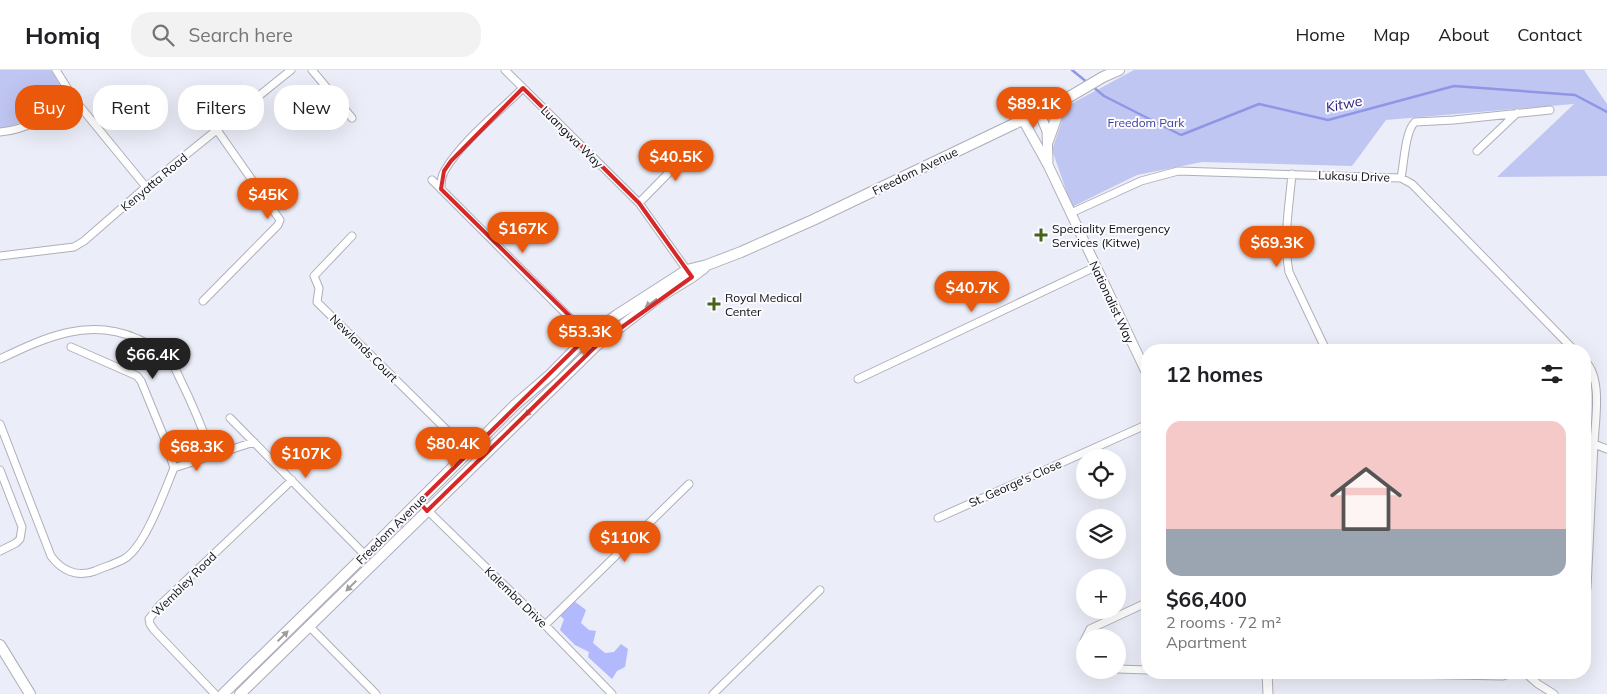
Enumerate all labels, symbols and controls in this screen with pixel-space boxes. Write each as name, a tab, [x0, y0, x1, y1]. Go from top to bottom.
search box	[131, 12, 481, 57]
text: Homiq	[25, 20, 101, 50]
icon: search	[149, 21, 177, 49]
text: Search here	[189, 23, 293, 47]
text: Home	[1295, 23, 1345, 46]
text: Map	[1373, 23, 1410, 46]
text: About	[1438, 23, 1489, 46]
text: Contact	[1517, 23, 1582, 46]
chip: Buy	[15, 85, 83, 130]
chip: Rent	[93, 85, 168, 130]
chip: Filters	[178, 85, 264, 130]
chip: New	[274, 85, 349, 130]
pin: $89.1K	[993, 87, 1075, 129]
water label: Kitwe	[1324, 92, 1364, 116]
text: $89.1K	[1007, 93, 1061, 113]
street label: Luangwa Way	[538, 103, 607, 172]
park label: Freedom Park	[1108, 115, 1185, 130]
pin: $40.5K	[635, 140, 717, 182]
street label: Freedom Avenue	[870, 144, 960, 198]
text: $40.5K	[649, 146, 703, 166]
street label: Kenyatta Road	[118, 150, 190, 214]
street label: Lukasu Drive	[1318, 167, 1390, 185]
pin: $45K	[238, 178, 298, 220]
text: $45K	[248, 184, 288, 204]
pin: $167K	[488, 212, 558, 254]
text: $167K	[498, 218, 548, 238]
place label: Speciality Emergency Services (Kitwe)	[1052, 221, 1171, 250]
pin: $69.3K	[1236, 226, 1318, 268]
marker: Speciality Emergency Services (Kitwe)	[1034, 228, 1048, 242]
text: $69.3K	[1250, 232, 1304, 252]
street label: Nationalist Way	[1086, 258, 1138, 346]
pin: $40.7K	[931, 270, 1013, 313]
text: $40.7K	[945, 277, 999, 297]
place label: Royal Medical Center	[725, 290, 802, 319]
marker: Royal Medical Center	[707, 297, 721, 311]
one-way arrow	[644, 298, 658, 308]
street label: Newlands Court	[327, 311, 401, 385]
pin: $53.3K	[544, 314, 626, 357]
text: $53.3K	[558, 321, 612, 341]
pin: $66.4K	[112, 338, 194, 380]
text: $66.4K	[126, 344, 180, 364]
icon: filters	[1538, 360, 1566, 388]
text: 12 homes	[1166, 361, 1263, 387]
one-way arrow	[524, 405, 536, 417]
pin: $80.4K	[412, 426, 494, 469]
pin: $68.3K	[156, 430, 238, 472]
text: $80.4K	[426, 433, 480, 453]
text: $68.3K	[170, 436, 224, 456]
pin: $107K	[271, 436, 341, 479]
text: $107K	[281, 443, 331, 463]
map controls	[1076, 449, 1126, 679]
button: locate	[1076, 449, 1126, 499]
icon: home	[1321, 454, 1411, 544]
street label: St. George's Close	[966, 456, 1064, 510]
street label: Freedom Avenue	[353, 491, 429, 567]
button: layers	[1076, 509, 1126, 559]
pin: $110K	[590, 520, 660, 563]
text: $110K	[600, 527, 650, 547]
street label: Wembley Road	[149, 549, 219, 619]
street label: Kalemba Drive	[482, 563, 550, 631]
button: +	[1076, 569, 1126, 619]
one-way arrow	[346, 580, 358, 592]
text: $66,400	[1166, 586, 1247, 612]
text: 2 rooms · 72 m²	[1166, 612, 1281, 632]
button: −	[1076, 629, 1126, 679]
one-way arrow	[277, 630, 289, 642]
text: Apartment	[1166, 632, 1247, 652]

